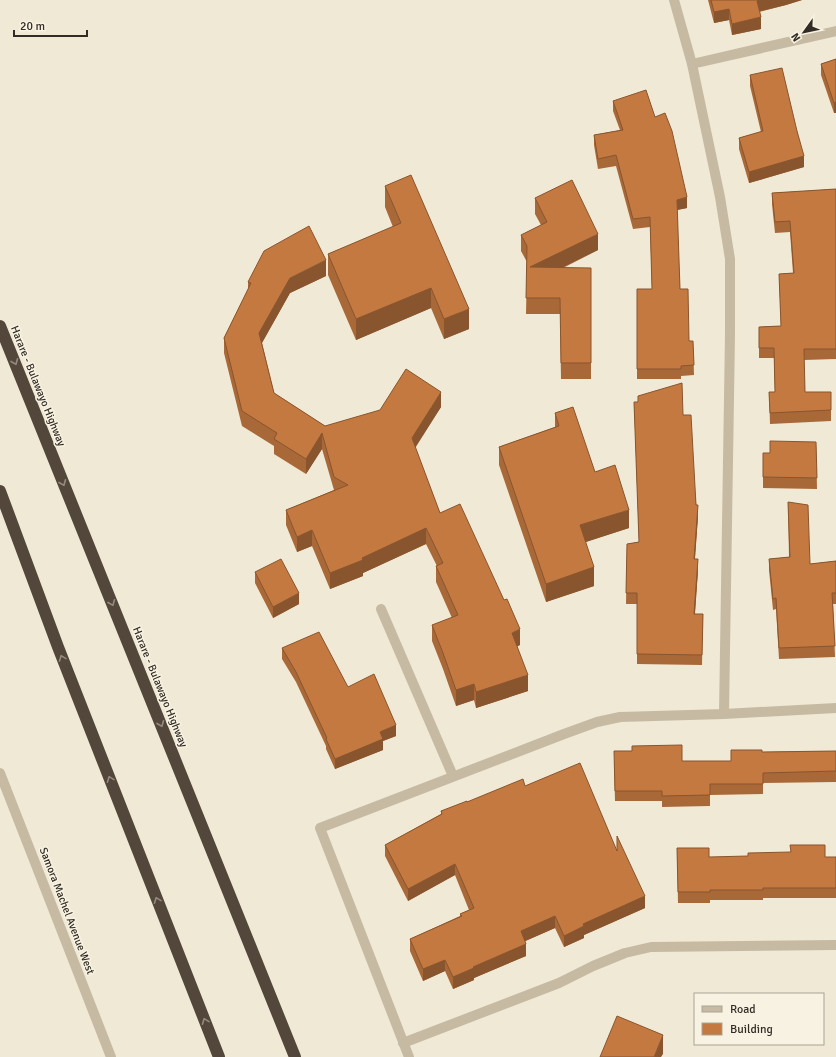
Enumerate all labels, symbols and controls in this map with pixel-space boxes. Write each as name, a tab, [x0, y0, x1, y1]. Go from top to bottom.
scale bar	[14, 12, 87, 38]
north arrow	[784, 12, 824, 52]
text: 20 m	[20, 19, 45, 34]
text: N	[788, 30, 804, 44]
street label: Harare - Bulawayo Highway	[8, 324, 68, 449]
one-way arrow	[10, 359, 18, 366]
one-way arrow	[59, 479, 67, 486]
one-way arrow	[107, 599, 115, 607]
street label: Harare - Bulawayo Highway	[130, 625, 190, 750]
one-way arrow	[59, 654, 67, 662]
one-way arrow	[156, 720, 164, 727]
one-way arrow	[106, 775, 114, 782]
street label: Samora Machel Avenue West	[37, 846, 97, 976]
one-way arrow	[154, 896, 162, 903]
legend	[694, 993, 824, 1045]
text: Road	[730, 1002, 756, 1017]
one-way arrow	[201, 1017, 209, 1024]
text: Building	[730, 1022, 773, 1037]

